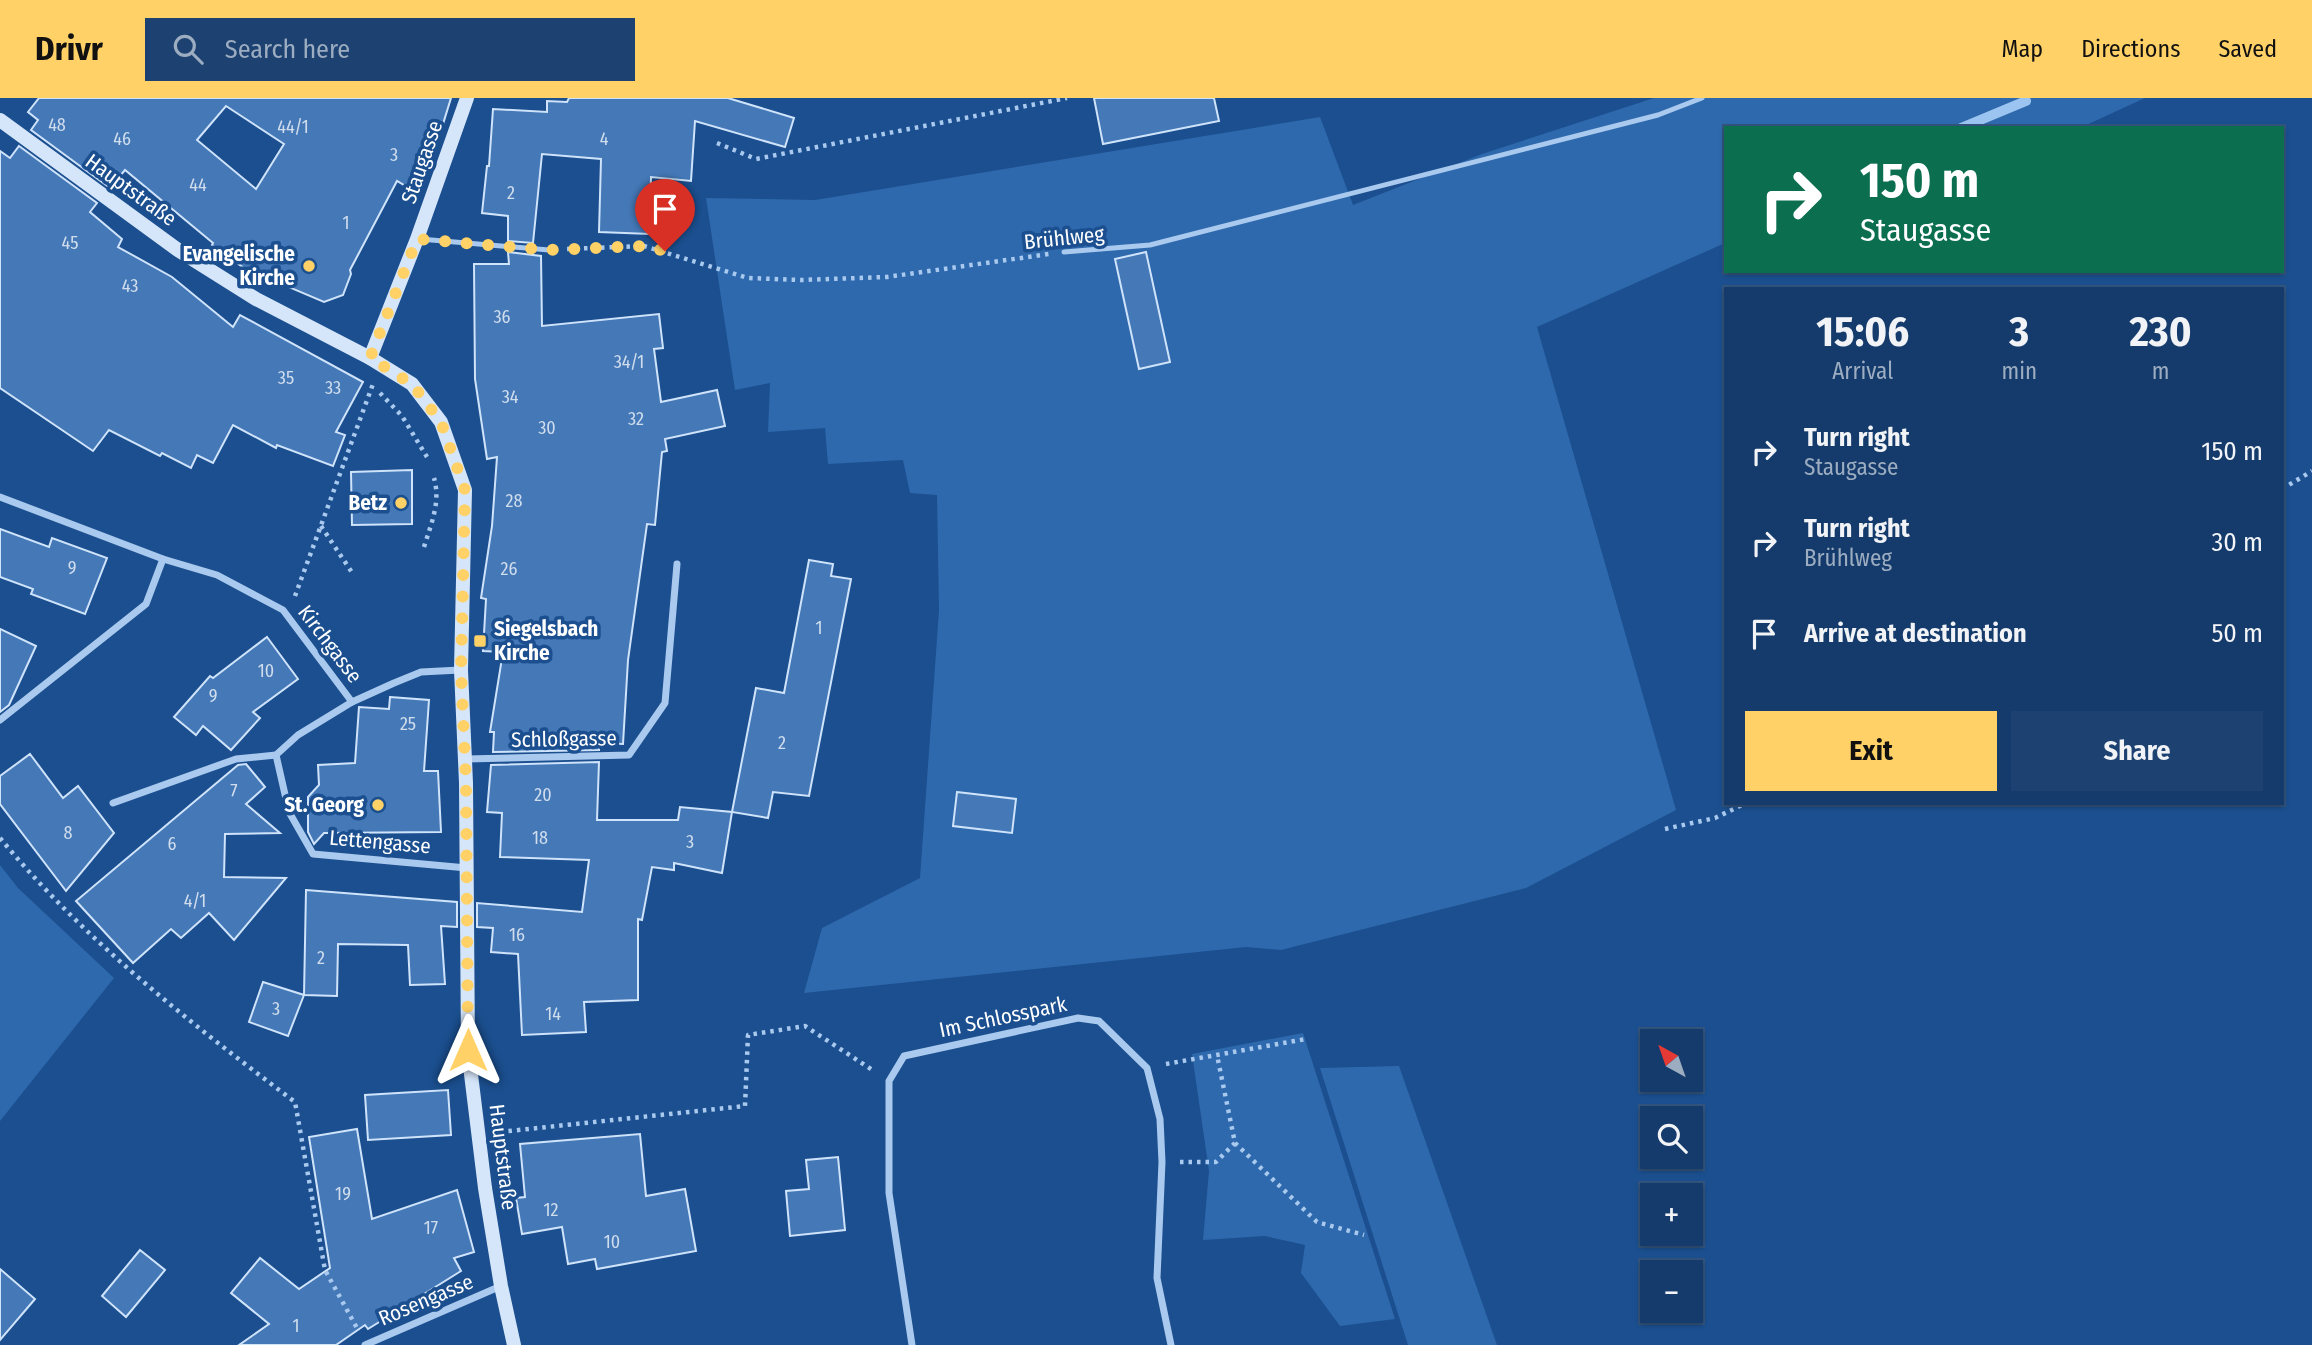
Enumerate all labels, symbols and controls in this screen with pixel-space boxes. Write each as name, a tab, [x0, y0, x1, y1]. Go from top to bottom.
search box	[145, 18, 635, 81]
text: Drivr	[35, 29, 103, 69]
icon: search	[169, 30, 207, 68]
text: Search here	[225, 34, 350, 65]
text: Map	[2002, 35, 2043, 63]
text: Directions	[2081, 35, 2180, 63]
text: Saved	[2218, 35, 2277, 63]
house number: 48	[48, 114, 66, 136]
house number: 44/1	[277, 116, 309, 138]
street label: Staugasse	[396, 117, 448, 207]
house number: 46	[113, 128, 131, 150]
house number: 4	[600, 128, 609, 150]
house number: 3	[390, 144, 398, 166]
street label: Hauptstraße	[80, 148, 182, 232]
text: 150 m	[1860, 151, 1979, 210]
icon: right	[1745, 154, 1836, 245]
house number: 44	[189, 174, 207, 196]
pin	[635, 179, 695, 251]
house number: 2	[507, 182, 515, 204]
icon: arrive	[646, 190, 684, 228]
text: Staugasse	[1860, 211, 1991, 249]
house number: 1	[342, 212, 350, 234]
street label: Brühlweg	[1023, 221, 1105, 255]
house number: 45	[62, 232, 78, 254]
place label: Evangelische Kirche	[183, 241, 295, 291]
marker: Evangelische Kirche	[301, 258, 317, 274]
house number: 43	[122, 275, 138, 297]
house number: 36	[493, 306, 511, 328]
text: 15:06	[1816, 307, 1909, 357]
text: 3	[2009, 307, 2029, 357]
text: 230	[2129, 307, 2192, 357]
house number: 34/1	[614, 351, 644, 373]
text: Arrival	[1832, 357, 1893, 385]
text: min	[2002, 357, 2037, 385]
text: m	[2152, 357, 2169, 385]
house number: 35	[278, 367, 294, 389]
house number: 33	[325, 377, 341, 399]
house number: 34	[502, 386, 519, 408]
house number: 32	[628, 408, 644, 430]
house number: 30	[538, 417, 556, 439]
text: Turn right	[1804, 422, 1910, 453]
icon: right	[1745, 433, 1783, 471]
text: 150 m	[2201, 436, 2263, 467]
text: Staugasse	[1804, 453, 1898, 481]
place label: Betz	[348, 490, 387, 516]
house number: 28	[506, 490, 522, 512]
marker: Betz	[393, 495, 409, 511]
text: Turn right	[1804, 513, 1910, 544]
icon: right	[1745, 524, 1783, 562]
text: 30 m	[2212, 527, 2263, 558]
text: Brühlweg	[1804, 544, 1892, 572]
house number: 9	[68, 557, 76, 579]
house number: 26	[501, 558, 518, 580]
street label: Kirchgasse	[292, 600, 368, 688]
icon: arrive	[1745, 615, 1783, 653]
place label: Siegelsbach Kirche	[494, 616, 598, 666]
house number: 1	[815, 617, 823, 639]
text: Arrive at destination	[1804, 618, 2027, 649]
text: 50 m	[2211, 618, 2263, 649]
marker: Siegelsbach Kirche	[472, 633, 488, 649]
house number: 10	[258, 660, 274, 682]
house number: 9	[209, 685, 217, 707]
button: Exit	[1745, 711, 1997, 791]
button: Share	[2011, 711, 2263, 791]
house number: 25	[400, 713, 416, 735]
street label: Schloßgasse	[511, 725, 617, 753]
house number: 2	[778, 732, 786, 754]
house number: 7	[230, 780, 238, 802]
house number: 20	[534, 784, 552, 806]
place label: St. Georg	[284, 792, 365, 818]
marker: St. Georg	[370, 797, 386, 813]
house number: 8	[64, 822, 73, 844]
street label: Lettengasse	[328, 825, 432, 859]
house number: 18	[532, 827, 548, 849]
house number: 3	[686, 831, 694, 853]
house number: 6	[168, 833, 177, 855]
house number: 4/1	[184, 890, 206, 912]
house number: 16	[509, 924, 525, 946]
house number: 2	[317, 947, 325, 969]
street label: Im Schlosspark	[937, 991, 1069, 1043]
house number: 3	[272, 998, 280, 1020]
house number: 14	[545, 1003, 561, 1025]
position arrow	[431, 1013, 505, 1087]
north arrow	[1640, 1029, 1703, 1092]
map controls	[1640, 1029, 1703, 1323]
street label: Hauptstraße	[484, 1103, 522, 1211]
button: search	[1640, 1106, 1703, 1169]
house number: 19	[335, 1183, 351, 1205]
button: +	[1640, 1183, 1703, 1246]
house number: 12	[544, 1199, 559, 1221]
house number: 17	[424, 1217, 438, 1239]
house number: 10	[604, 1231, 620, 1253]
button: −	[1640, 1260, 1703, 1323]
street label: Rosengasse	[375, 1268, 477, 1332]
house number: 1	[292, 1315, 300, 1337]

